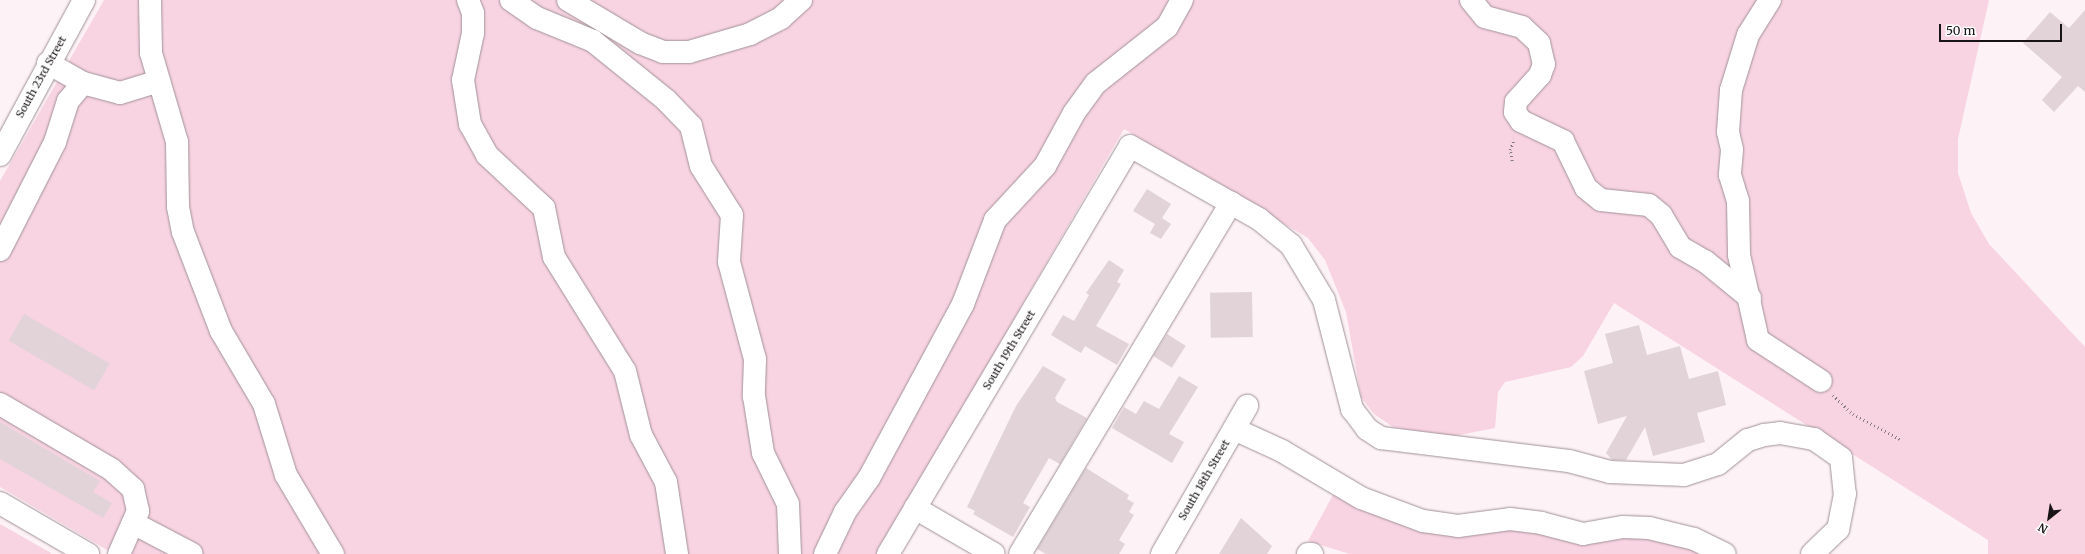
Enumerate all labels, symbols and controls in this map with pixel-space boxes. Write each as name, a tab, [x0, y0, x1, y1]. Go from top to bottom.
scale bar	[1941, 16, 2064, 42]
text: 50 m	[1946, 23, 1975, 38]
street label: South 23rd Street	[13, 34, 69, 120]
street label: South 19th Street	[980, 308, 1038, 392]
street label: South 18th Street	[1176, 437, 1232, 523]
north arrow	[2029, 498, 2069, 538]
text: N	[2036, 520, 2050, 537]

